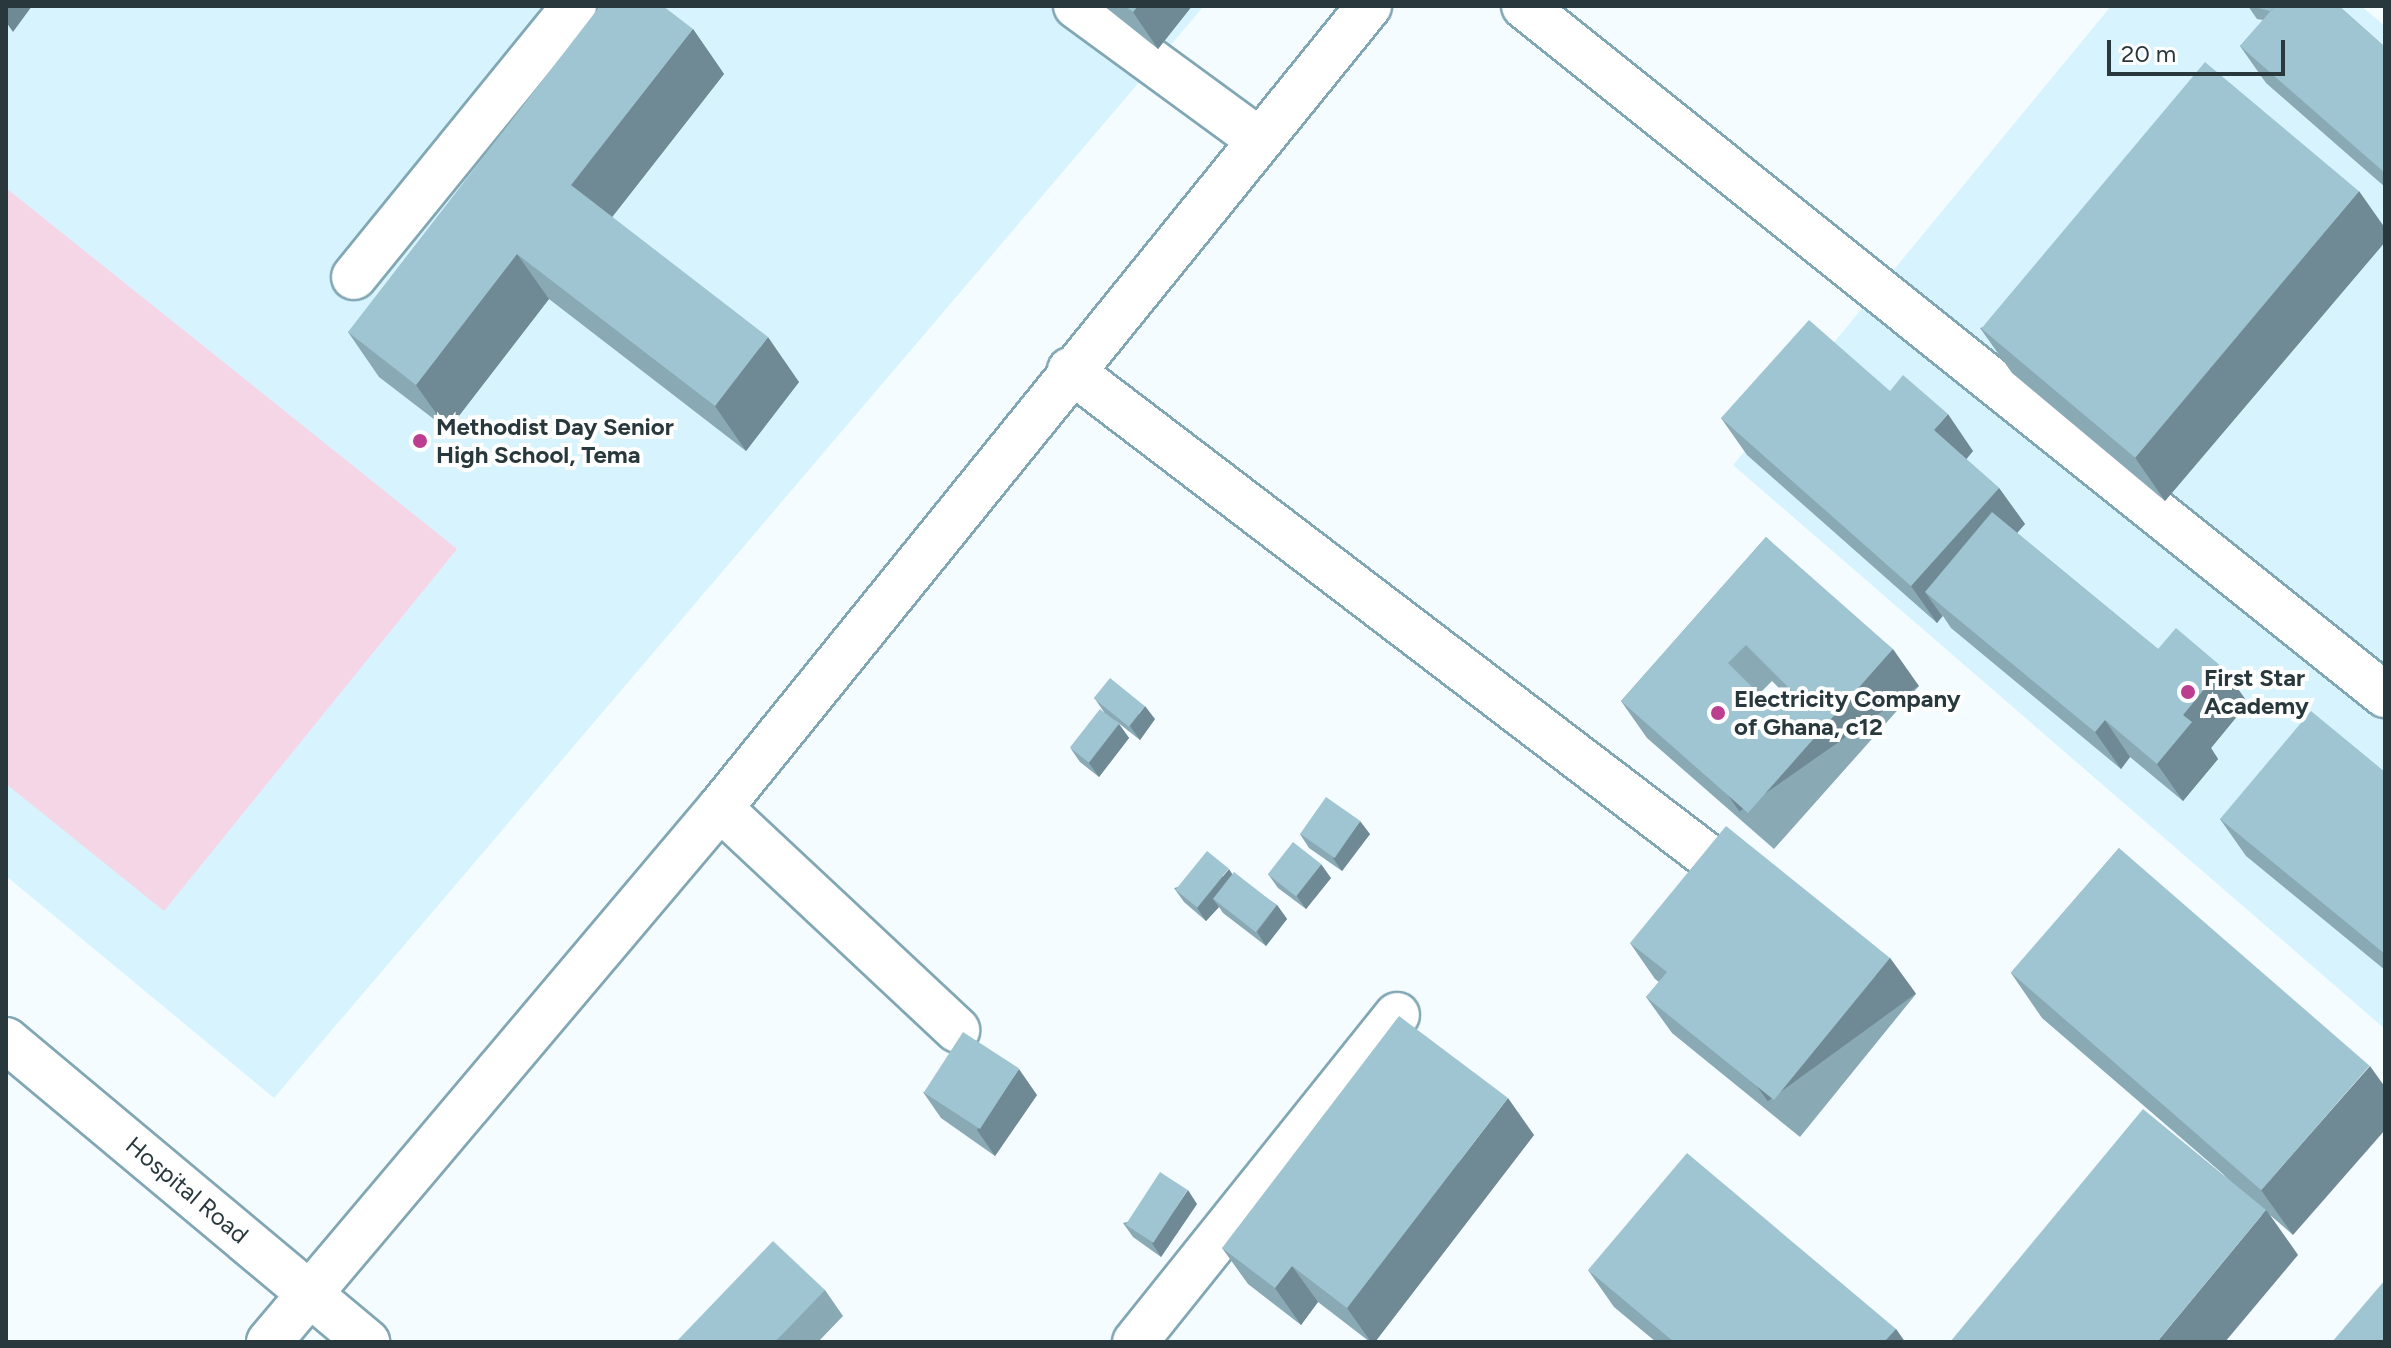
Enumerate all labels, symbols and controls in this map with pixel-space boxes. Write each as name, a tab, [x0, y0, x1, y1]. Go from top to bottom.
scale bar	[2111, 24, 2289, 74]
text: 20 m	[2121, 39, 2176, 68]
place label: Methodist Day Senior High School, Tema	[436, 413, 674, 469]
marker: Methodist Day Senior High School, Tema	[411, 432, 429, 450]
place label: First Star Academy	[2204, 664, 2309, 720]
marker: First Star Academy	[2179, 683, 2197, 701]
place label: Electricity Company of Ghana, c12	[1734, 685, 1961, 741]
marker: Electricity Company of Ghana, c12	[1709, 704, 1727, 722]
street label: Hospital Road	[120, 1131, 254, 1249]

